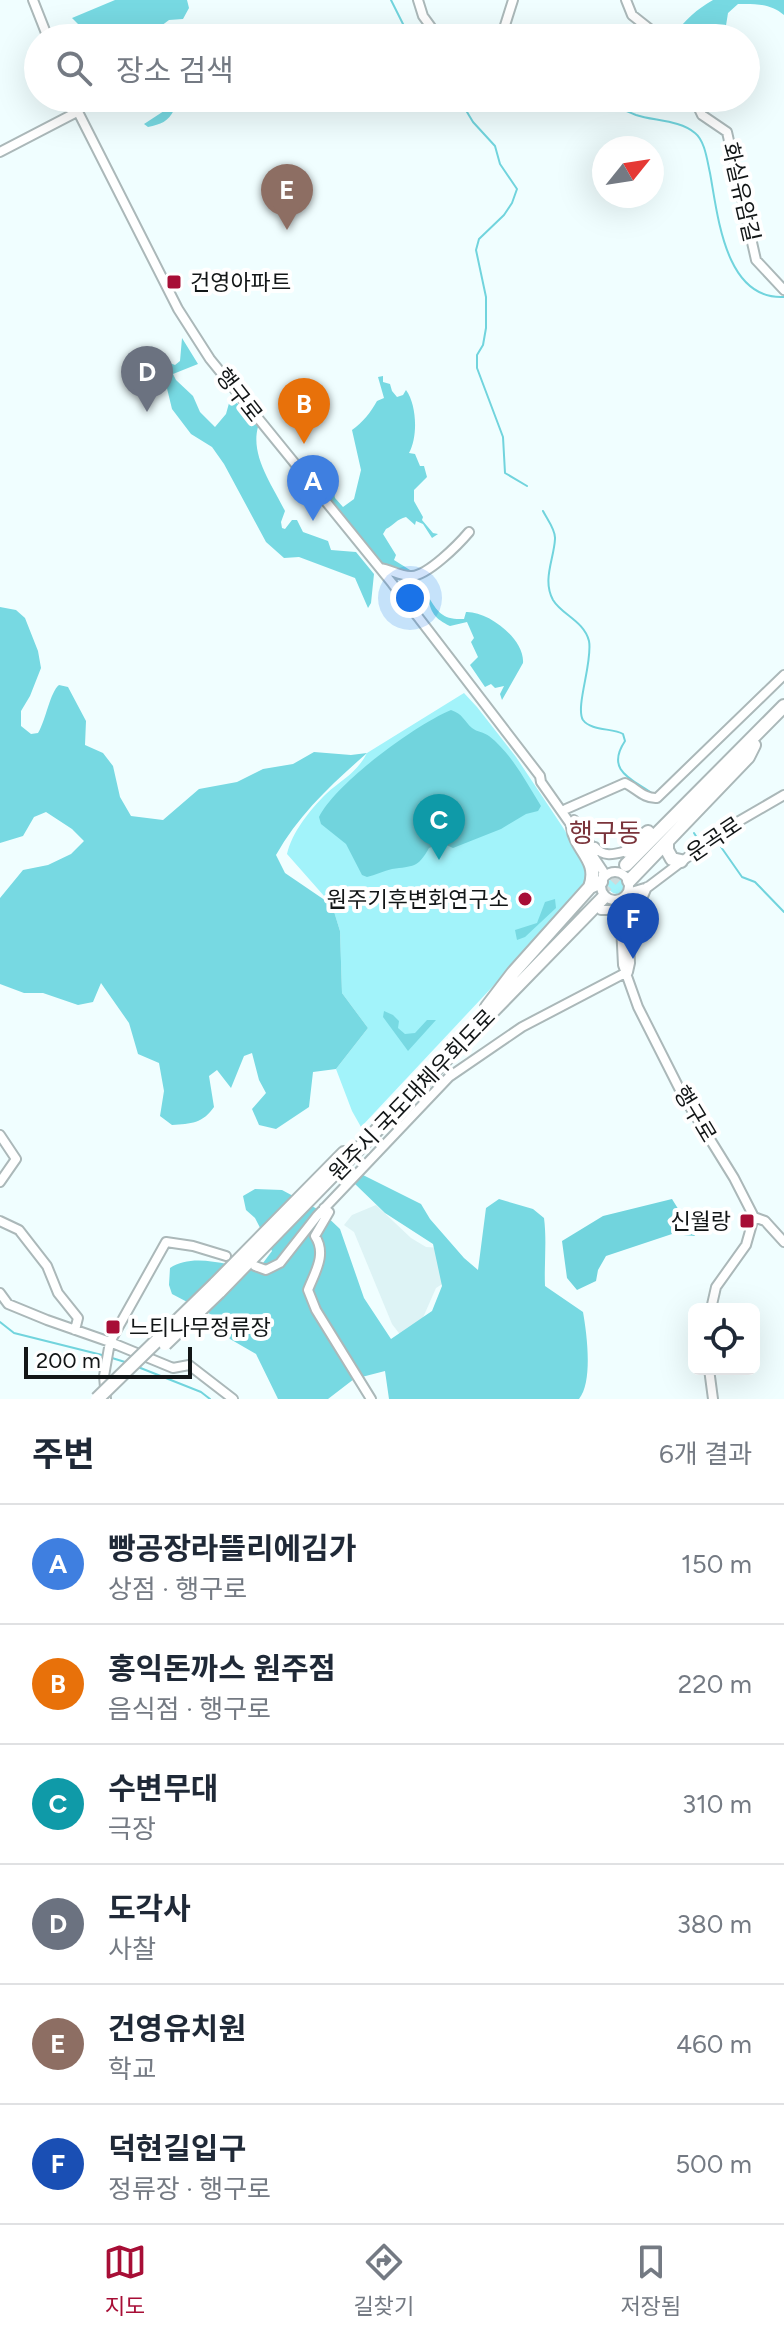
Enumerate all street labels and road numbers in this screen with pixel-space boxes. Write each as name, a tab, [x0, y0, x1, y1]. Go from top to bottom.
street label: 화실유암길	[716, 140, 766, 244]
street label: 행구로	[210, 363, 268, 427]
street label: 운곡로	[681, 811, 747, 867]
street label: 원주시 국도대체우회도로	[323, 1004, 501, 1186]
street label: 행구로	[668, 1081, 722, 1147]

